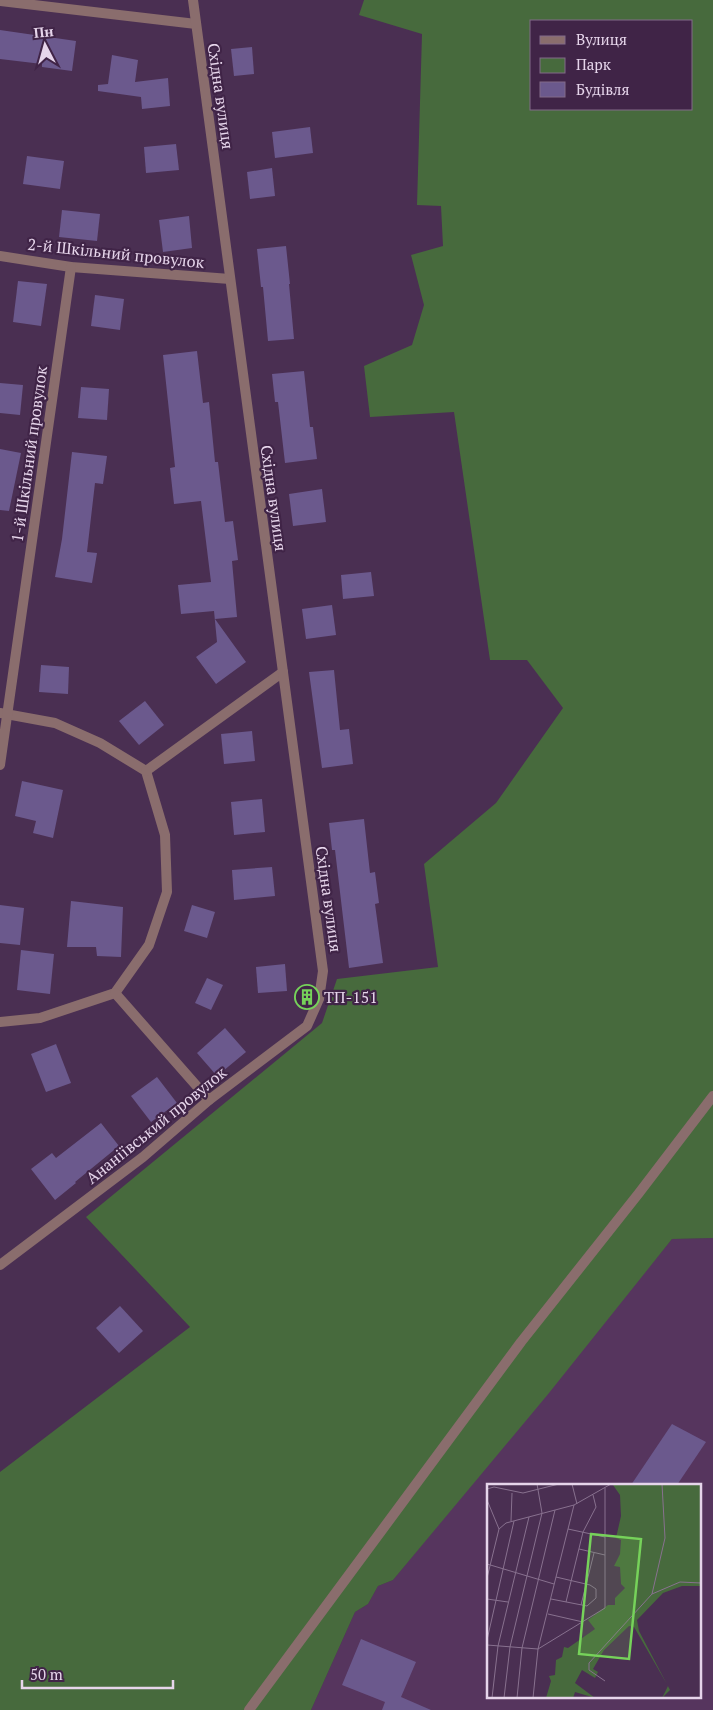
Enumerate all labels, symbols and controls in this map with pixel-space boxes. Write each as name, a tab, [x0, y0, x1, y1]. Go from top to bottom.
north arrow	[20, 20, 70, 70]
legend	[530, 20, 693, 110]
text: Пн	[33, 21, 54, 42]
text: Вулиця	[576, 29, 627, 49]
street label: Східна вулиця	[203, 42, 239, 150]
text: Парк	[576, 54, 612, 74]
text: Будівля	[576, 79, 629, 99]
street label: 2-й Шкільний провулок	[27, 233, 206, 273]
street label: 1-й Шкільний провулок	[6, 364, 52, 543]
street label: Східна вулиця	[256, 444, 292, 552]
street label: Східна вулиця	[311, 845, 347, 953]
building icon: ТП-151	[294, 984, 320, 1010]
place label: ТП-151	[324, 986, 378, 1008]
street label: Ананіївський провулок	[81, 1061, 231, 1189]
inset map	[487, 1484, 700, 1698]
scale bar	[22, 1658, 174, 1690]
text: 50 m	[30, 1664, 63, 1684]

